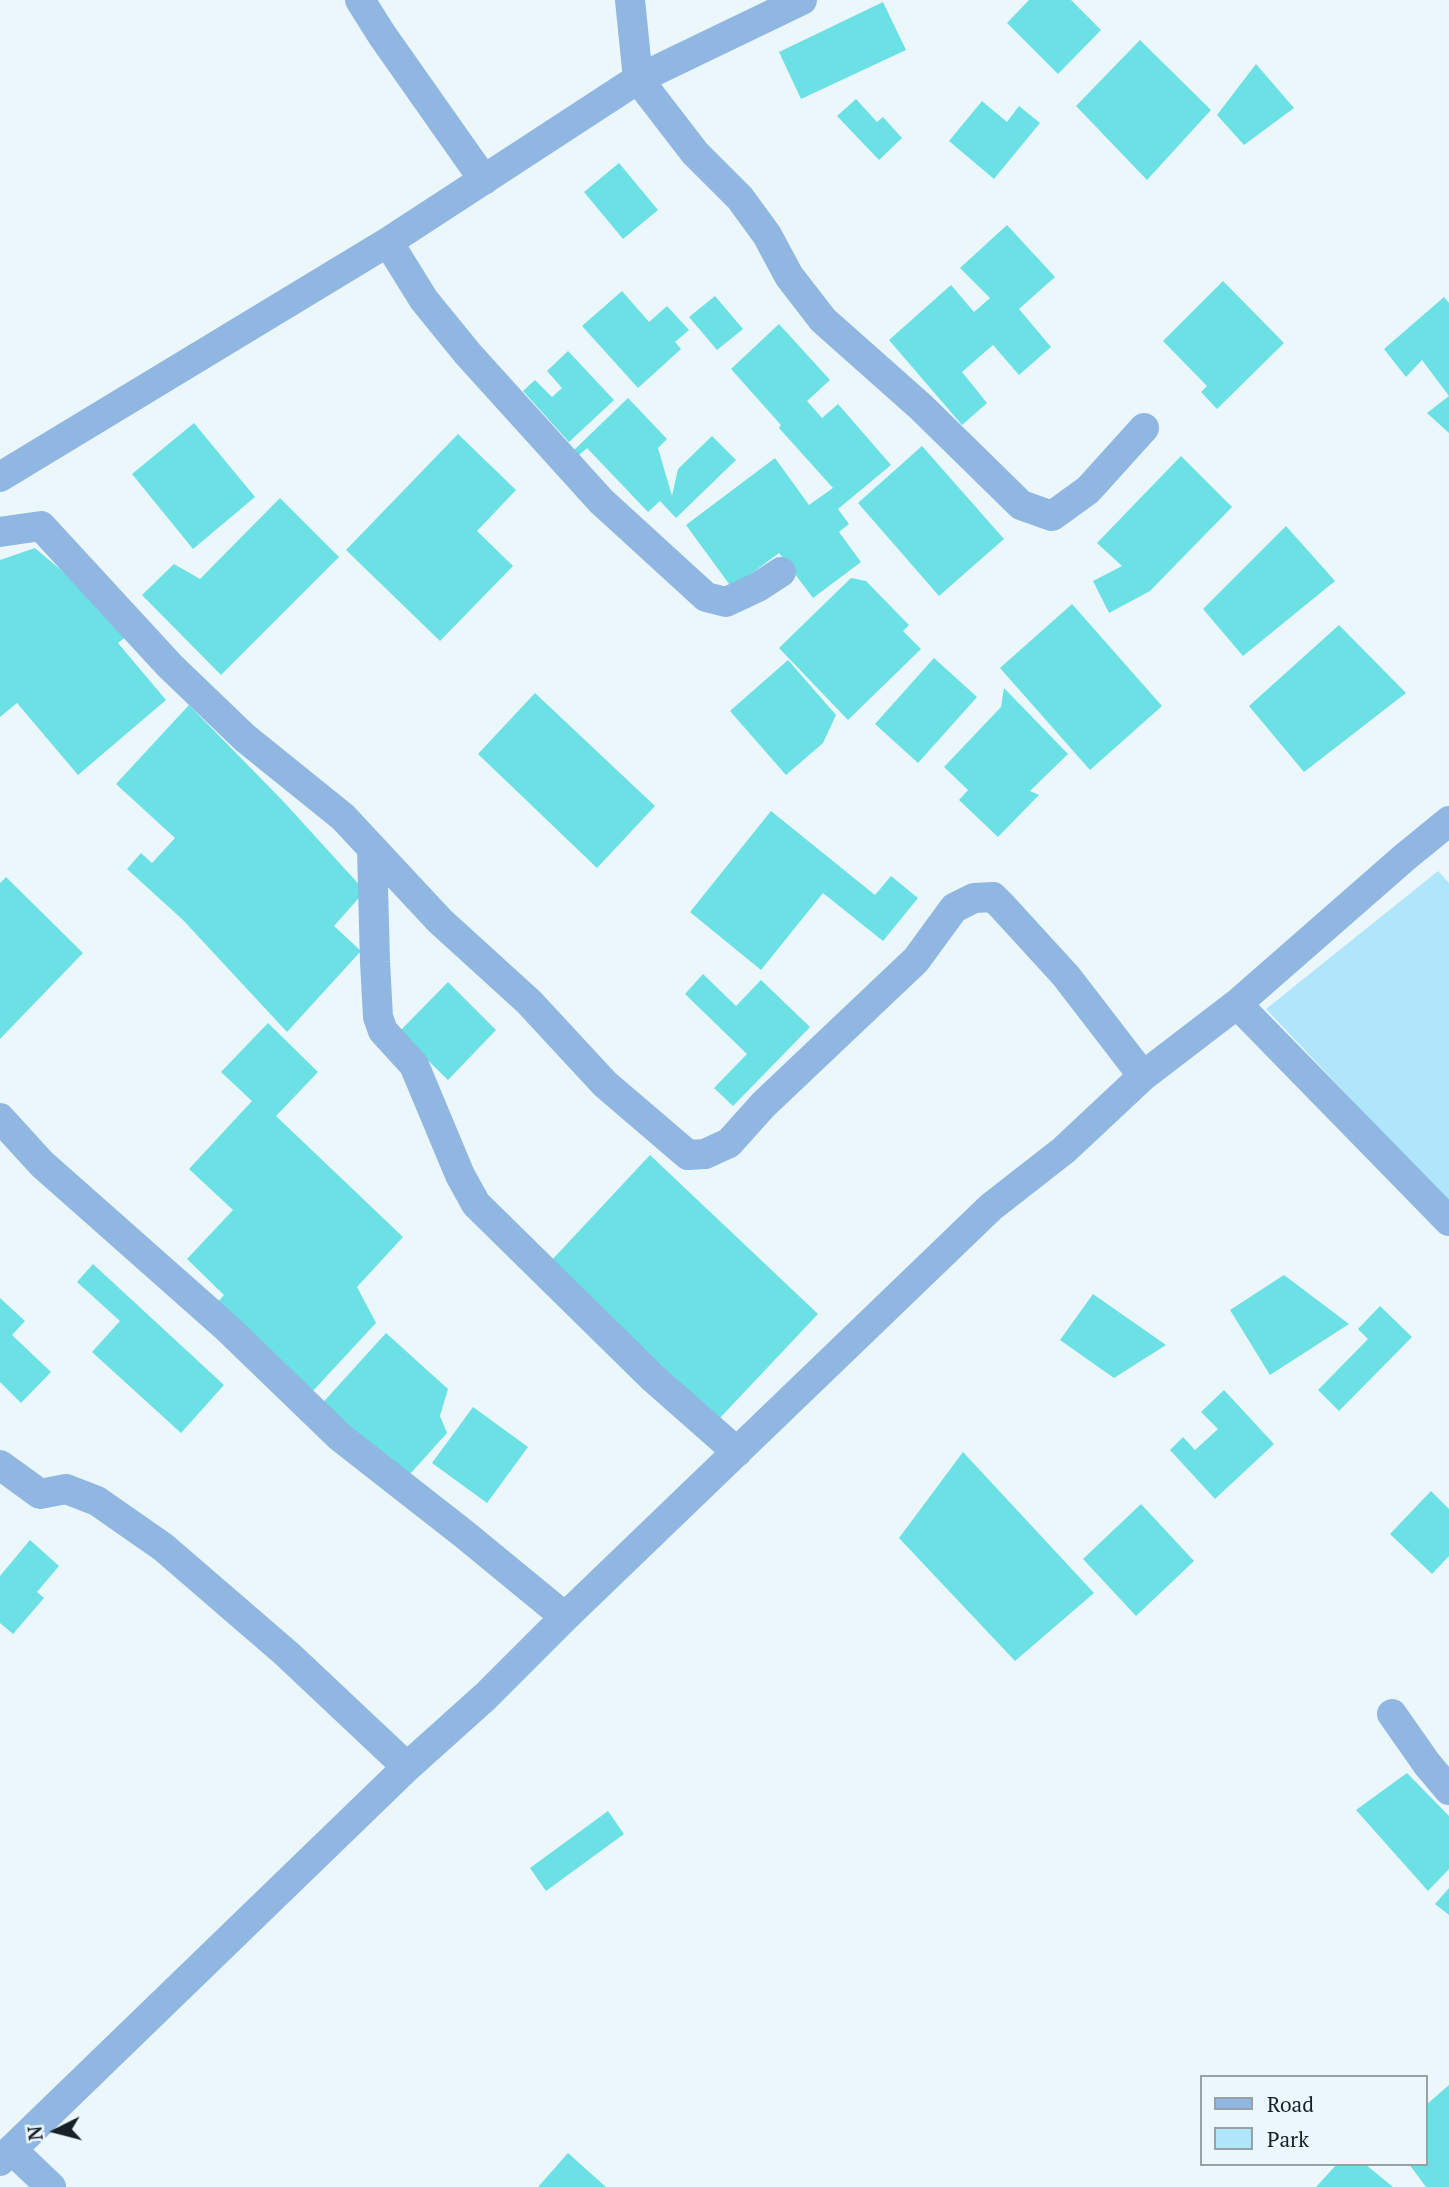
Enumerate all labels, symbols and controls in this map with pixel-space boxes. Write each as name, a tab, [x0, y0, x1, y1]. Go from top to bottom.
legend	[1200, 2075, 1428, 2166]
text: Road	[1267, 2090, 1314, 2118]
north arrow	[21, 2096, 91, 2166]
text: N	[21, 2125, 48, 2142]
text: Park	[1267, 2125, 1309, 2153]

